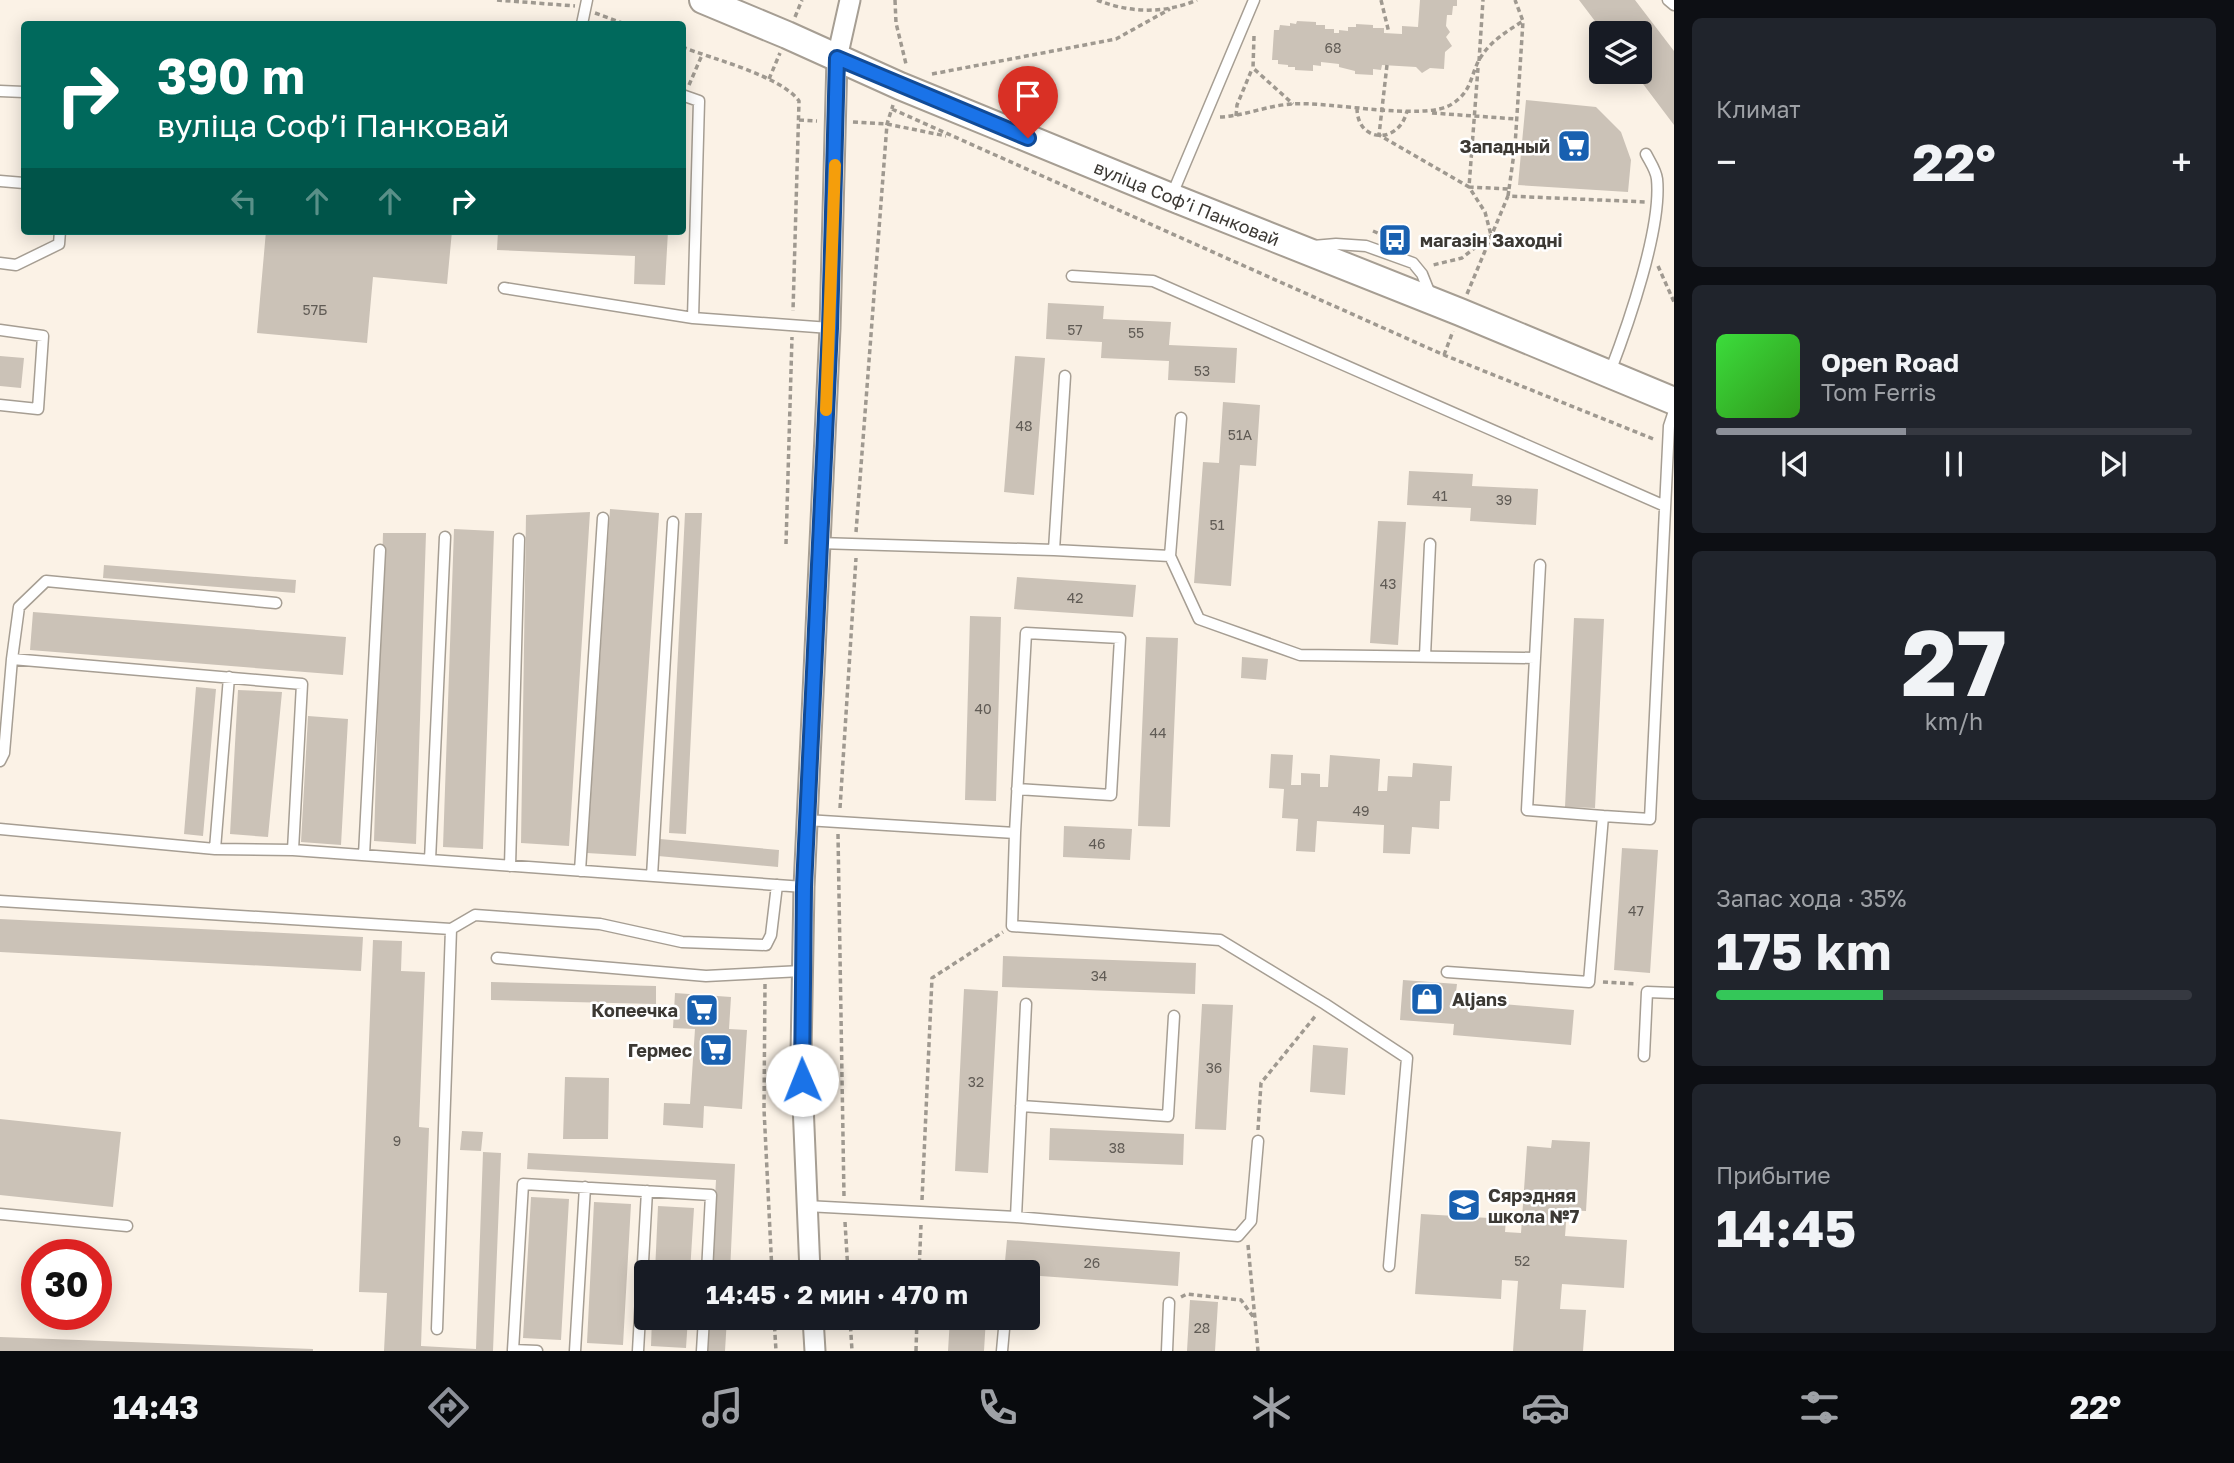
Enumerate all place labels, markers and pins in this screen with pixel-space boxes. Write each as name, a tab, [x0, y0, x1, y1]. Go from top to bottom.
pin	[998, 66, 1058, 138]
supermarket icon: Западный	[1555, 127, 1593, 165]
place label: Западный	[1459, 135, 1550, 157]
bus stop icon: магазін Заходні	[1376, 221, 1414, 259]
place label: магазін Заходні	[1420, 229, 1563, 251]
shop icon: Aljans	[1408, 980, 1446, 1018]
place label: Aljans	[1452, 988, 1507, 1010]
supermarket icon: Копеечка	[683, 991, 721, 1029]
place label: Копеечка	[591, 999, 678, 1021]
supermarket icon: Гермес	[697, 1031, 735, 1069]
place label: Гермес	[628, 1039, 692, 1061]
place label: Сярэдняя школа №7	[1488, 1184, 1579, 1227]
school or university icon: Сярэдняя школа №7	[1445, 1186, 1483, 1224]

